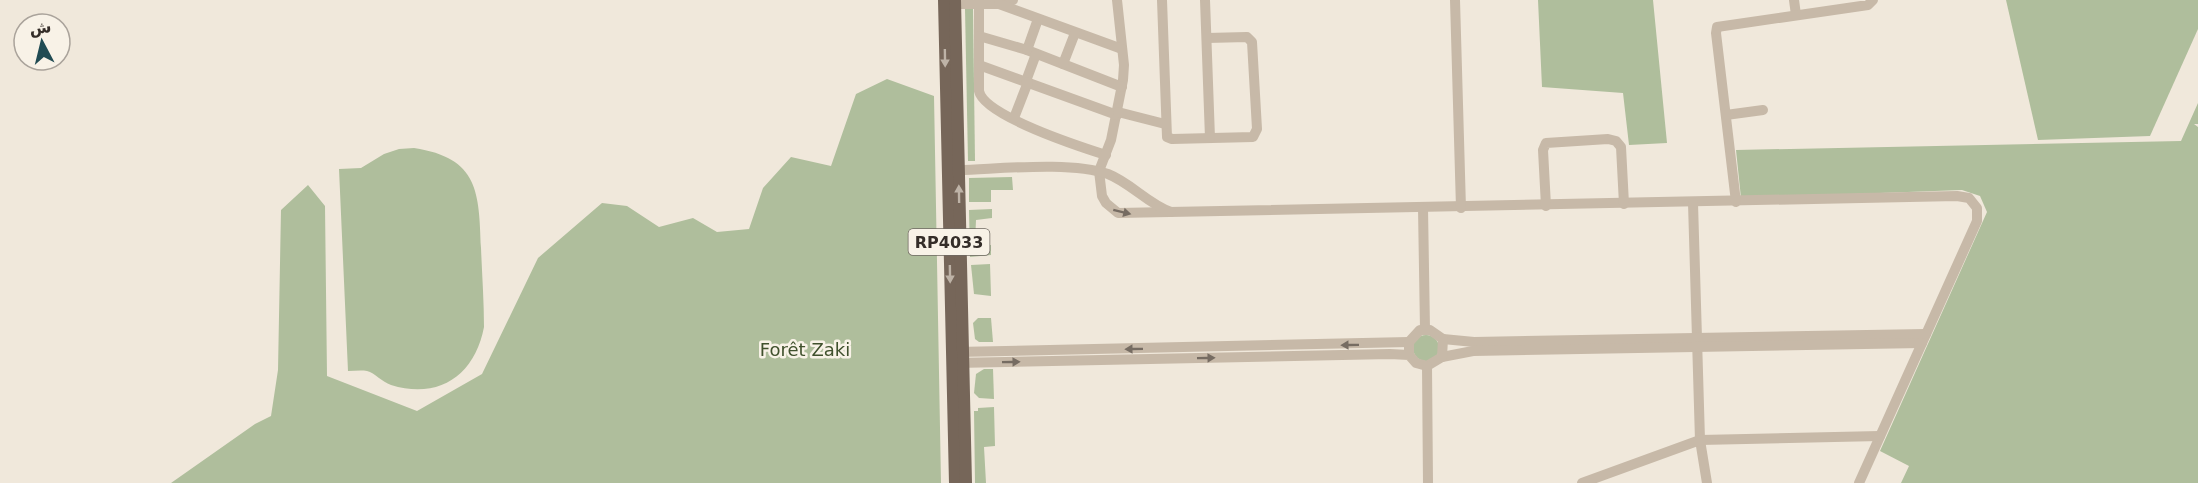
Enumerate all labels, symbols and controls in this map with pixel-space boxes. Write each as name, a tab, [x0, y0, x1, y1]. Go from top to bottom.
north arrow	[12, 12, 72, 72]
text: ش	[28, 17, 52, 38]
one-way arrow	[940, 49, 950, 68]
one-way arrow	[954, 184, 964, 203]
one-way arrow	[1113, 207, 1131, 217]
road number: RP4033	[908, 229, 990, 255]
one-way arrow	[945, 265, 955, 284]
park label: Forêt Zaki	[760, 339, 850, 360]
one-way arrow	[1341, 340, 1360, 350]
one-way arrow	[1125, 344, 1144, 353]
one-way arrow	[1196, 353, 1215, 362]
one-way arrow	[1002, 357, 1021, 366]

